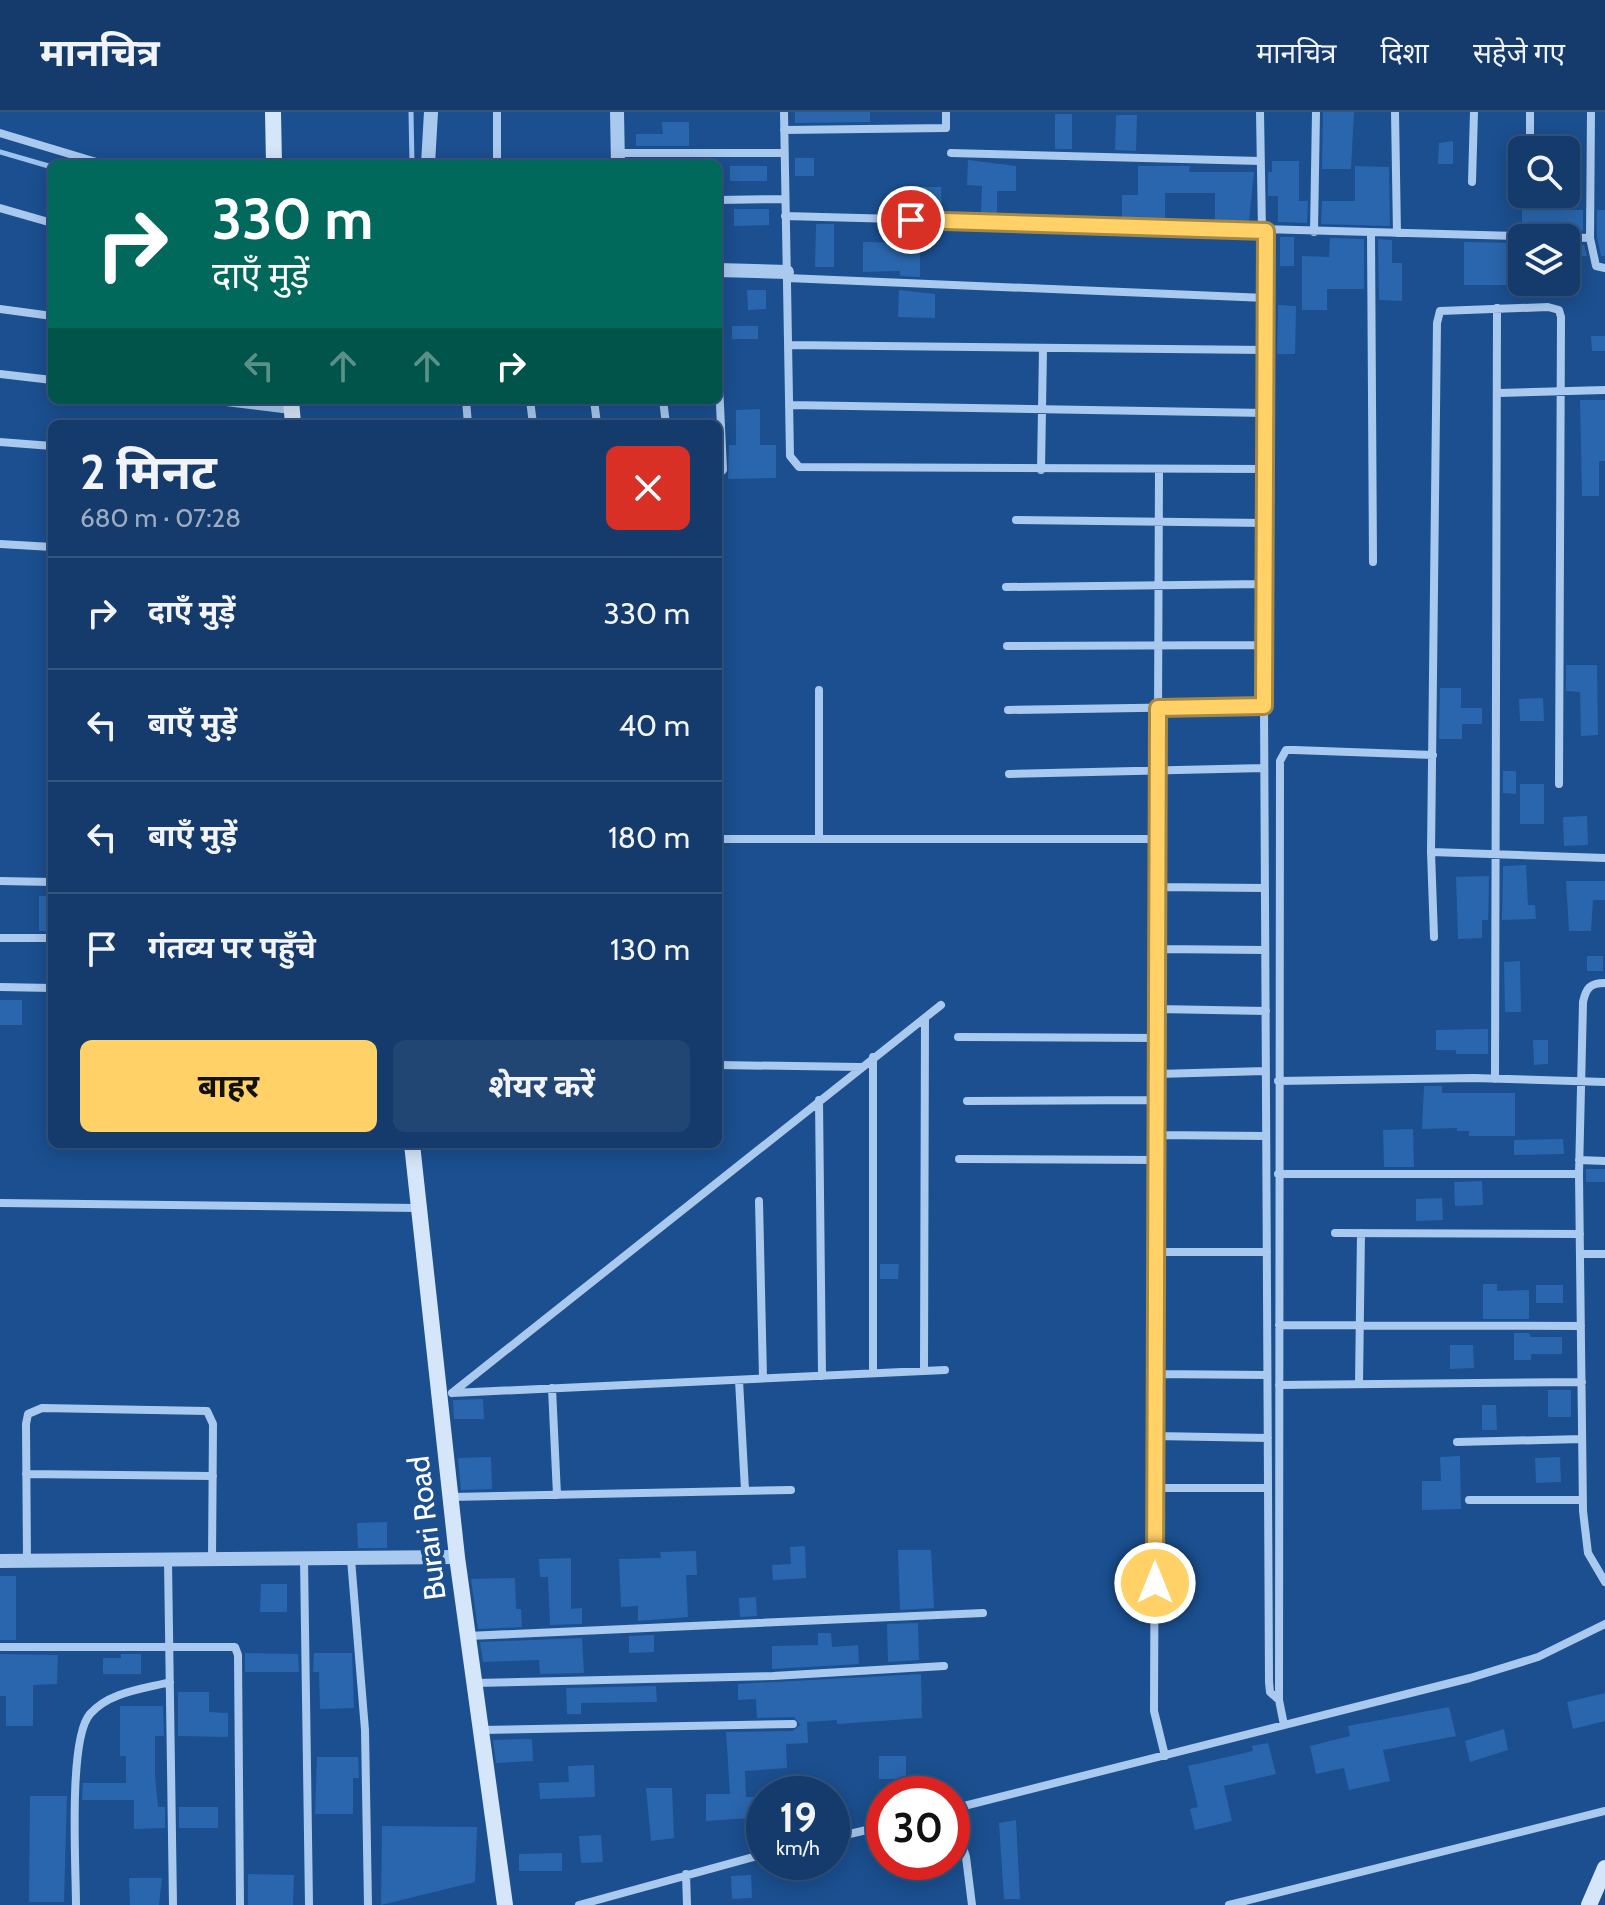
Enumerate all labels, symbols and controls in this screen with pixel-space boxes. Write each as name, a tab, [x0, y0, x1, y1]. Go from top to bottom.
text: मानचित्र	[40, 29, 160, 76]
text: मानचित्र	[1256, 36, 1336, 70]
text: दिशा	[1380, 36, 1429, 70]
text: सहेजे गए	[1473, 36, 1565, 70]
map controls	[1508, 136, 1580, 296]
button: search	[1508, 136, 1580, 208]
text: 330 m	[212, 185, 373, 253]
pin	[877, 186, 945, 254]
icon: right	[80, 192, 184, 296]
icon: arrive	[889, 198, 933, 242]
button: layers	[1508, 224, 1580, 296]
text: दाएँ मुड़ें	[212, 253, 309, 297]
icon: left	[237, 344, 281, 388]
icon: ahead	[321, 344, 365, 388]
icon: ahead	[405, 344, 449, 388]
icon: right	[489, 344, 533, 388]
text: 2 मिनट	[80, 443, 217, 501]
button: close	[606, 446, 690, 530]
text: 680 m · 07:28	[80, 502, 241, 534]
icon: right	[80, 591, 124, 635]
text: दाएँ मुड़ें	[148, 593, 235, 630]
text: 330 m	[604, 595, 690, 632]
icon: left	[80, 703, 124, 747]
text: बाएँ मुड़ें	[148, 705, 237, 742]
text: 40 m	[619, 707, 690, 744]
icon: left	[80, 815, 124, 859]
text: बाएँ मुड़ें	[148, 817, 237, 854]
text: 180 m	[608, 819, 690, 856]
icon: arrive	[80, 927, 124, 971]
text: गंतव्य पर पहुँचे	[148, 929, 316, 966]
text: 130 m	[610, 931, 690, 968]
button: बाहर	[80, 1040, 377, 1132]
button: शेयर करें	[393, 1040, 690, 1132]
street label: Burari Road	[399, 1454, 454, 1602]
position arrow	[1113, 1541, 1197, 1625]
speed limit sign: 30	[866, 1776, 970, 1880]
text: 19	[779, 1793, 817, 1842]
text: km/h	[776, 1836, 820, 1860]

